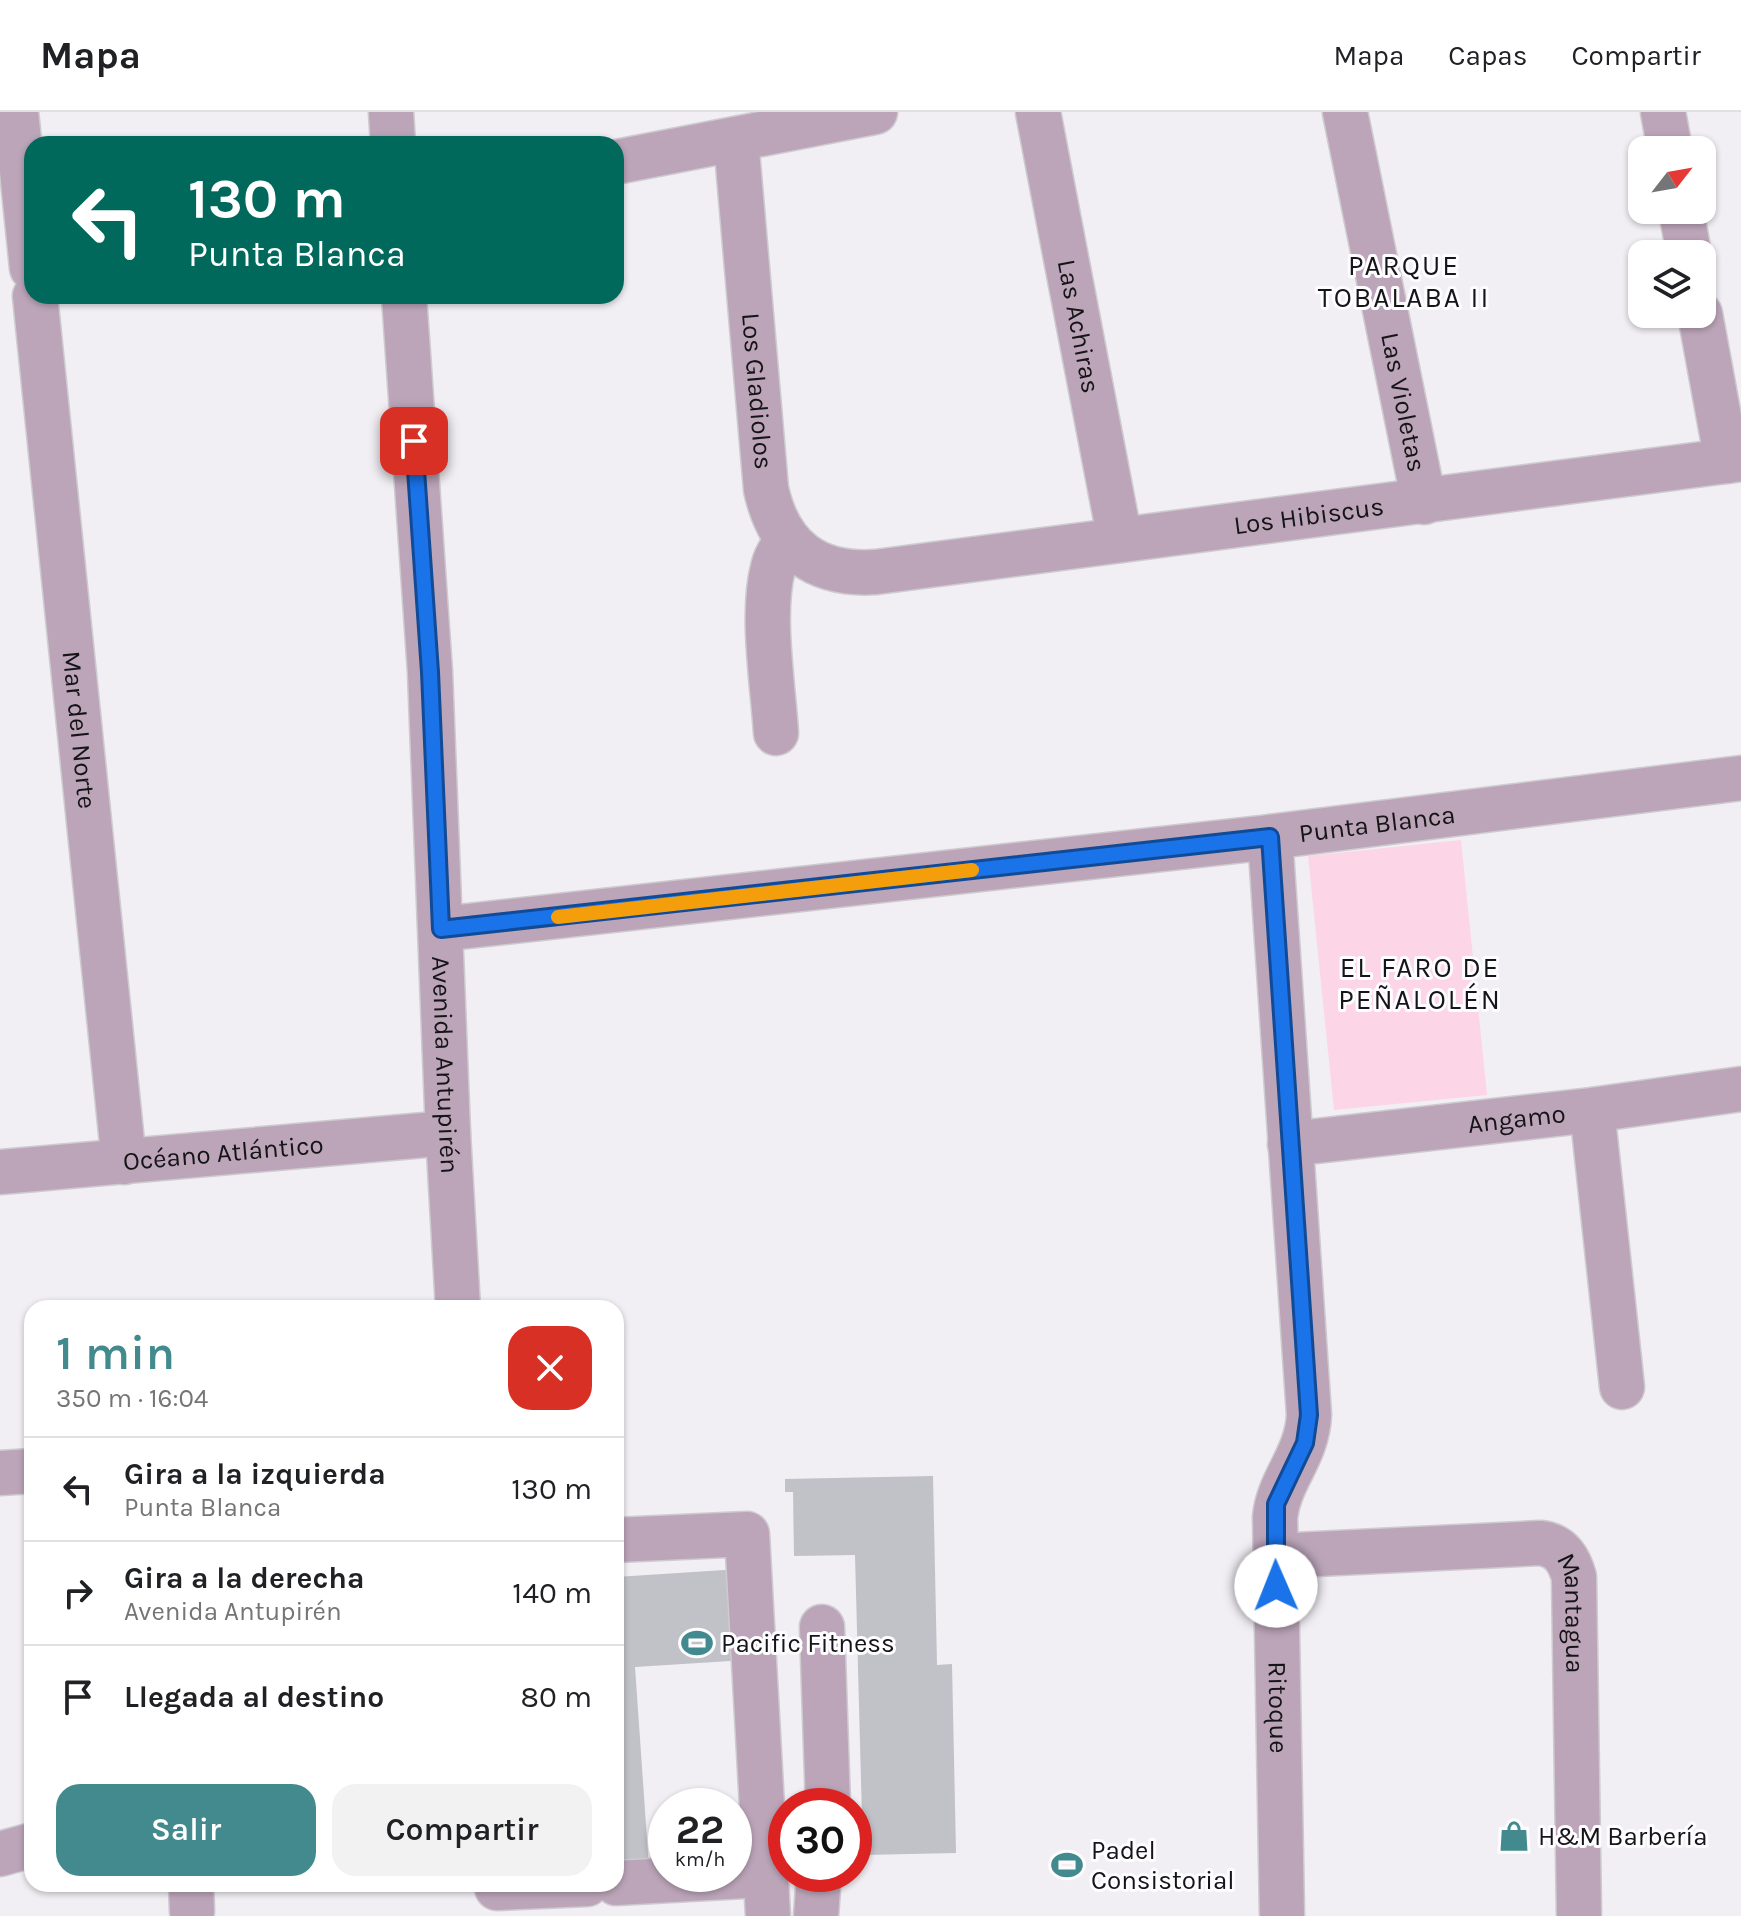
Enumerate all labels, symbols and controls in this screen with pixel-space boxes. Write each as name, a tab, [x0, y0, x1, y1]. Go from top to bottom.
text: Mapa	[40, 33, 141, 78]
text: Mapa	[1333, 39, 1404, 72]
text: Capas	[1448, 39, 1527, 72]
text: Compartir	[1571, 39, 1701, 72]
north arrow	[1628, 136, 1716, 224]
map controls	[1628, 136, 1716, 328]
text: 130 m	[188, 166, 346, 231]
icon: left	[56, 168, 160, 272]
text: Punta Blanca	[188, 233, 406, 275]
button: layers	[1628, 240, 1716, 328]
district label: PARQUE TOBALABA II	[1318, 249, 1490, 314]
street label: Las Achiras	[1051, 257, 1107, 396]
street label: Los Gladiolos	[735, 312, 779, 471]
street label: Las Violetas	[1374, 330, 1433, 475]
pin	[380, 407, 448, 475]
icon: arrive	[392, 419, 436, 463]
street label: Los Hibiscus	[1232, 491, 1386, 541]
street label: Mar del Norte	[56, 649, 103, 810]
street label: Punta Blanca	[1297, 799, 1457, 849]
district label: EL FARO DE PEÑALOLÉN	[1338, 951, 1502, 1016]
street label: Avenida Antupirén	[425, 955, 465, 1174]
street label: Angamo	[1466, 1098, 1567, 1140]
street label: Océano Atlántico	[122, 1129, 325, 1177]
text: 1 min	[56, 1325, 175, 1381]
button: close	[508, 1326, 592, 1410]
text: 350 m · 16:04	[56, 1383, 208, 1414]
text: Gira a la izquierda	[124, 1456, 386, 1492]
icon: left	[56, 1467, 100, 1511]
text: 130 m	[511, 1471, 592, 1507]
text: Punta Blanca	[124, 1492, 281, 1523]
position arrow	[1234, 1544, 1318, 1628]
street label: Mantagua	[1550, 1548, 1590, 1674]
text: Gira a la derecha	[124, 1560, 365, 1596]
icon: right	[56, 1571, 100, 1615]
text: 140 m	[512, 1575, 592, 1611]
text: Avenida Antupirén	[124, 1596, 342, 1627]
sports icon: Pacific Fitness	[680, 1626, 714, 1660]
place label: Pacific Fitness	[721, 1628, 895, 1659]
street label: Ritoque	[1262, 1661, 1294, 1754]
icon: arrive	[56, 1675, 100, 1719]
text: Llegada al destino	[124, 1679, 384, 1715]
text: 80 m	[521, 1679, 592, 1715]
button: Salir	[56, 1784, 316, 1876]
button: Compartir	[332, 1784, 592, 1876]
speed limit sign: 30	[768, 1788, 872, 1892]
text: 22	[676, 1806, 724, 1853]
shop icon: H&M Barbería	[1497, 1819, 1531, 1853]
place label: H&M Barbería	[1538, 1821, 1707, 1852]
place label: Padel Consistorial	[1091, 1835, 1235, 1896]
text: km/h	[675, 1848, 725, 1871]
sports icon: Padel Consistorial	[1050, 1848, 1084, 1882]

